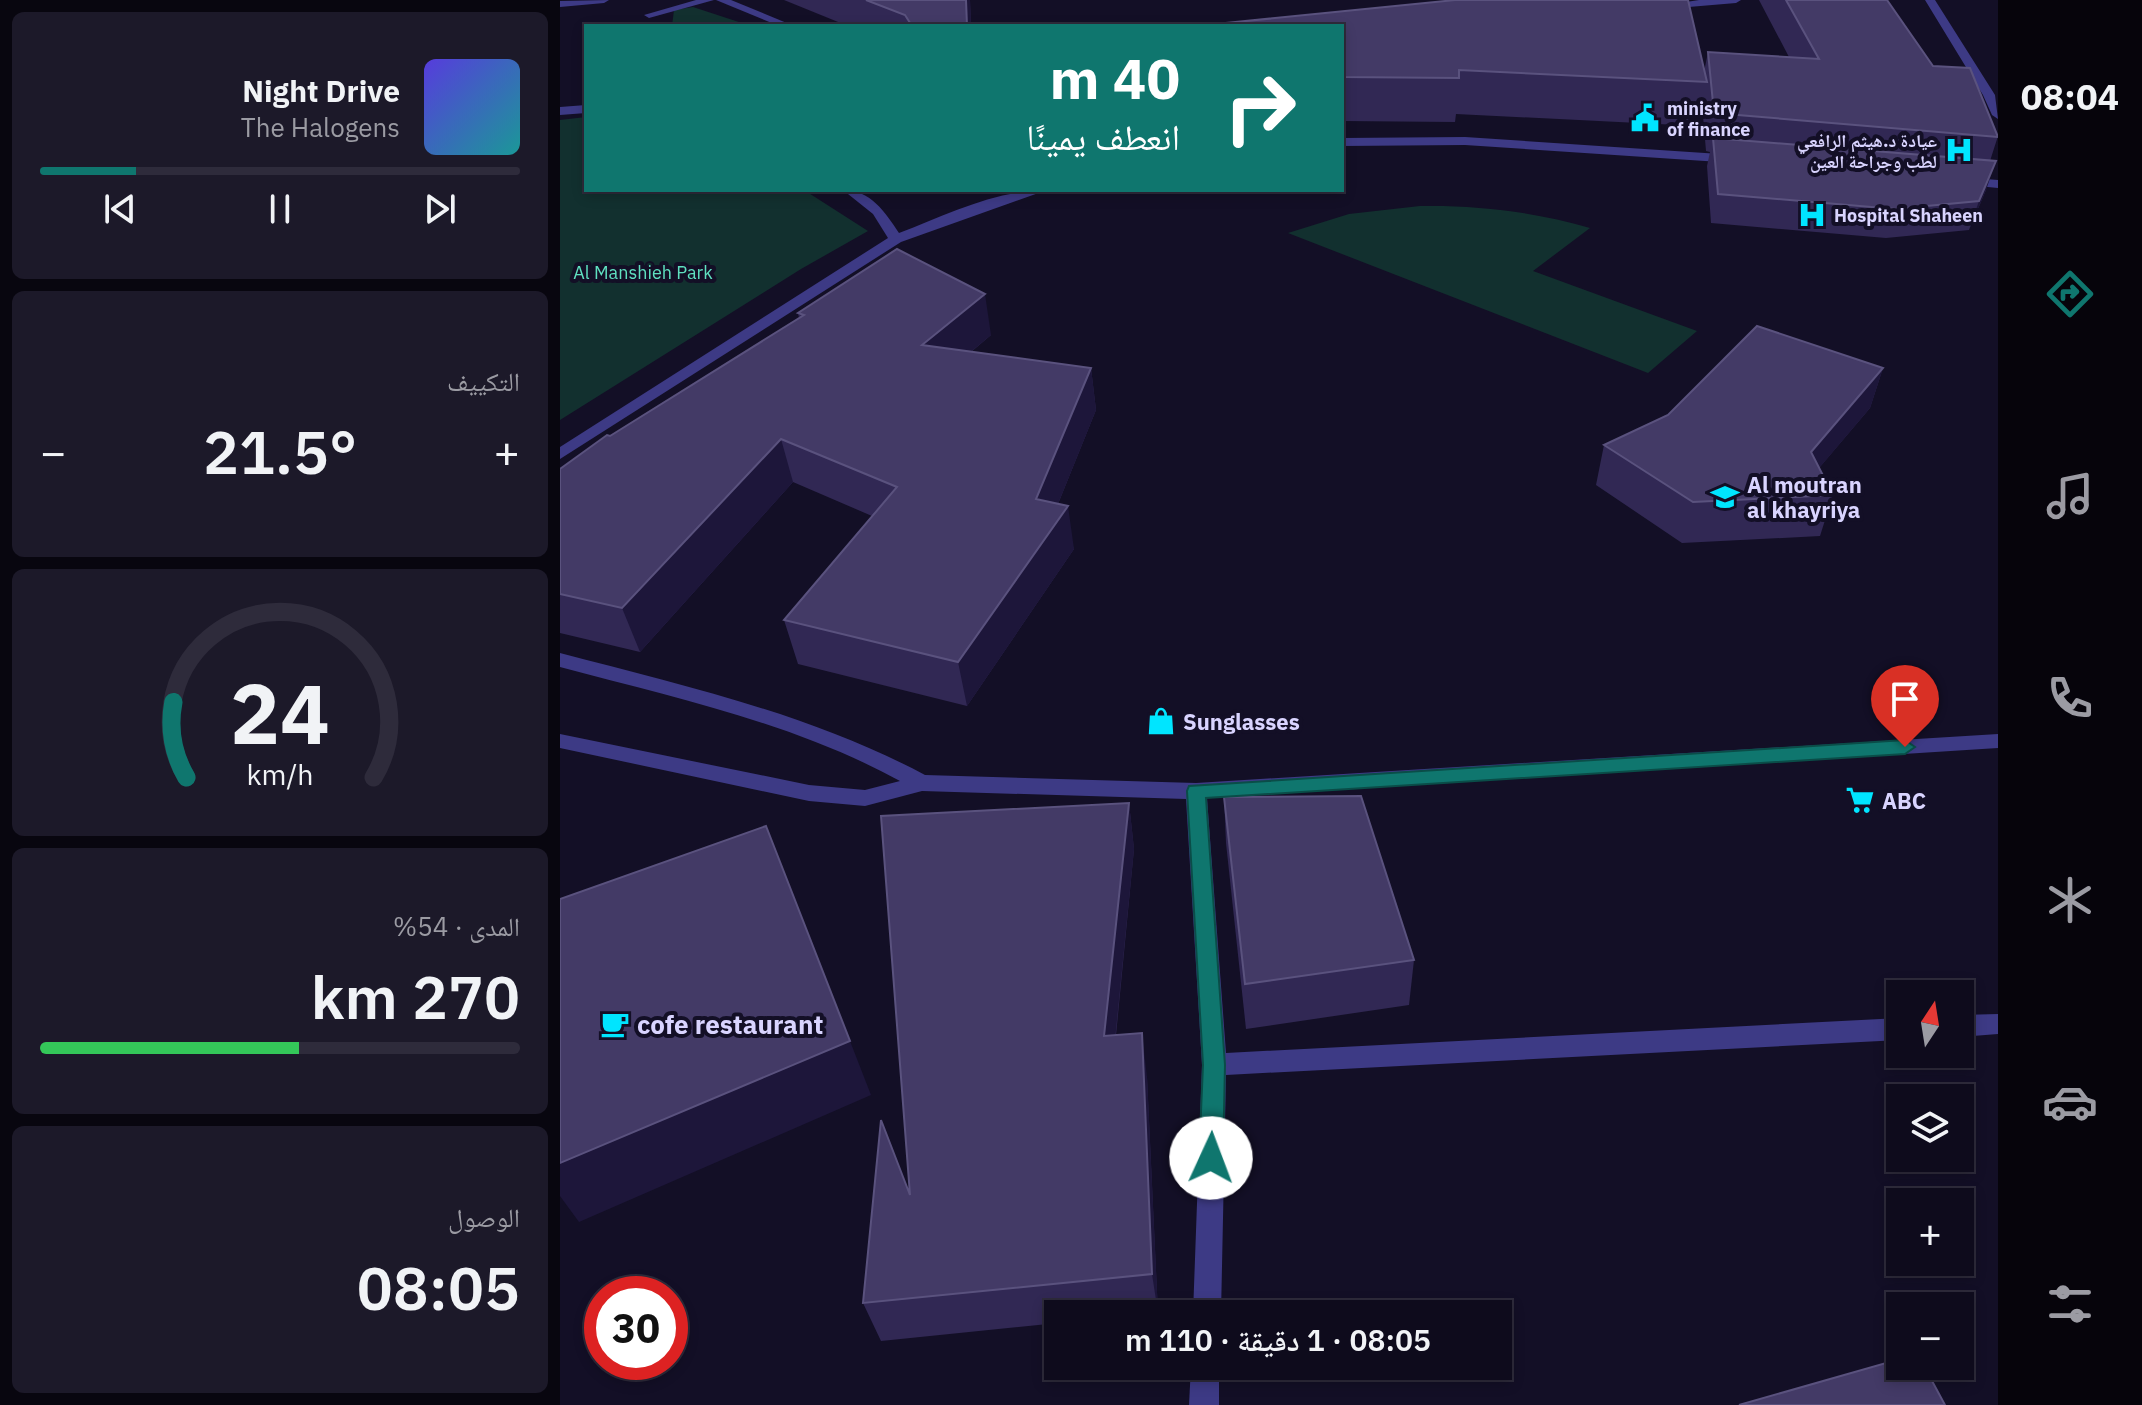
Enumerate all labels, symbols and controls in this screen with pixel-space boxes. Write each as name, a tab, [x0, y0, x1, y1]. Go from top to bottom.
text: 40 m	[1050, 42, 1180, 114]
icon: right	[1208, 56, 1312, 160]
text: Night Drive	[242, 71, 400, 110]
text: 08:04	[2021, 73, 2119, 120]
place label: ministry of finance	[1667, 97, 1750, 141]
public building icon: ministry of finance	[1630, 103, 1660, 133]
text: The Halogens	[241, 110, 400, 144]
text: انعطف يمينًا	[1026, 113, 1180, 160]
place label: عيادة د.هيثم الرافعي لطب وجراحة العين	[1797, 129, 1937, 173]
hospital icon: عيادة د.هيثم الرافعي لطب وجراحة العين	[1944, 135, 1974, 165]
icon: previous	[98, 187, 142, 231]
icon: pause	[258, 187, 302, 231]
icon: next	[418, 187, 462, 231]
hospital icon: Hospital Shaheen	[1797, 200, 1827, 230]
place label: Hospital Shaheen	[1834, 204, 1983, 227]
park label: Al Manshieh Park	[573, 261, 713, 284]
icon: directions	[2042, 266, 2098, 322]
text: التكييف	[447, 364, 520, 398]
text: 21.5°	[203, 412, 357, 491]
text: −	[40, 423, 66, 480]
text: +	[494, 423, 520, 480]
icon: music	[2042, 468, 2098, 524]
place label: Al moutran al khayriya	[1747, 470, 1862, 524]
school or university icon: Al moutran al khayriya	[1710, 482, 1740, 512]
text: 24	[230, 659, 330, 767]
pin	[1871, 665, 1939, 747]
icon: phone	[2042, 670, 2098, 726]
icon: arrive	[1883, 677, 1927, 721]
shop icon: Sunglasses	[1146, 706, 1176, 736]
place label: Sunglasses	[1183, 707, 1300, 736]
text: km/h	[246, 757, 314, 794]
supermarket icon: ABC	[1845, 785, 1875, 815]
place label: ABC	[1882, 786, 1926, 815]
icon: climate	[2042, 872, 2098, 928]
text: المدى · 54%	[393, 909, 520, 943]
text: 270 km	[311, 957, 520, 1036]
north arrow	[1886, 980, 1974, 1068]
map controls	[1886, 980, 1974, 1380]
place label: cofe restaurant	[637, 1007, 823, 1041]
cafe icon: cofe restaurant	[600, 1009, 630, 1039]
icon: car	[2042, 1074, 2098, 1130]
button: layers	[1886, 1084, 1974, 1172]
position arrow	[1169, 1116, 1253, 1200]
button: +	[1886, 1188, 1974, 1276]
text: الوصول	[448, 1200, 520, 1234]
text: 08:05	[357, 1248, 520, 1327]
speed limit sign: 30	[584, 1276, 688, 1380]
icon: filters	[2042, 1276, 2098, 1332]
button: −	[1886, 1292, 1974, 1380]
text: 08:05 · 1 دقيقة · 110 m	[1125, 1320, 1431, 1359]

